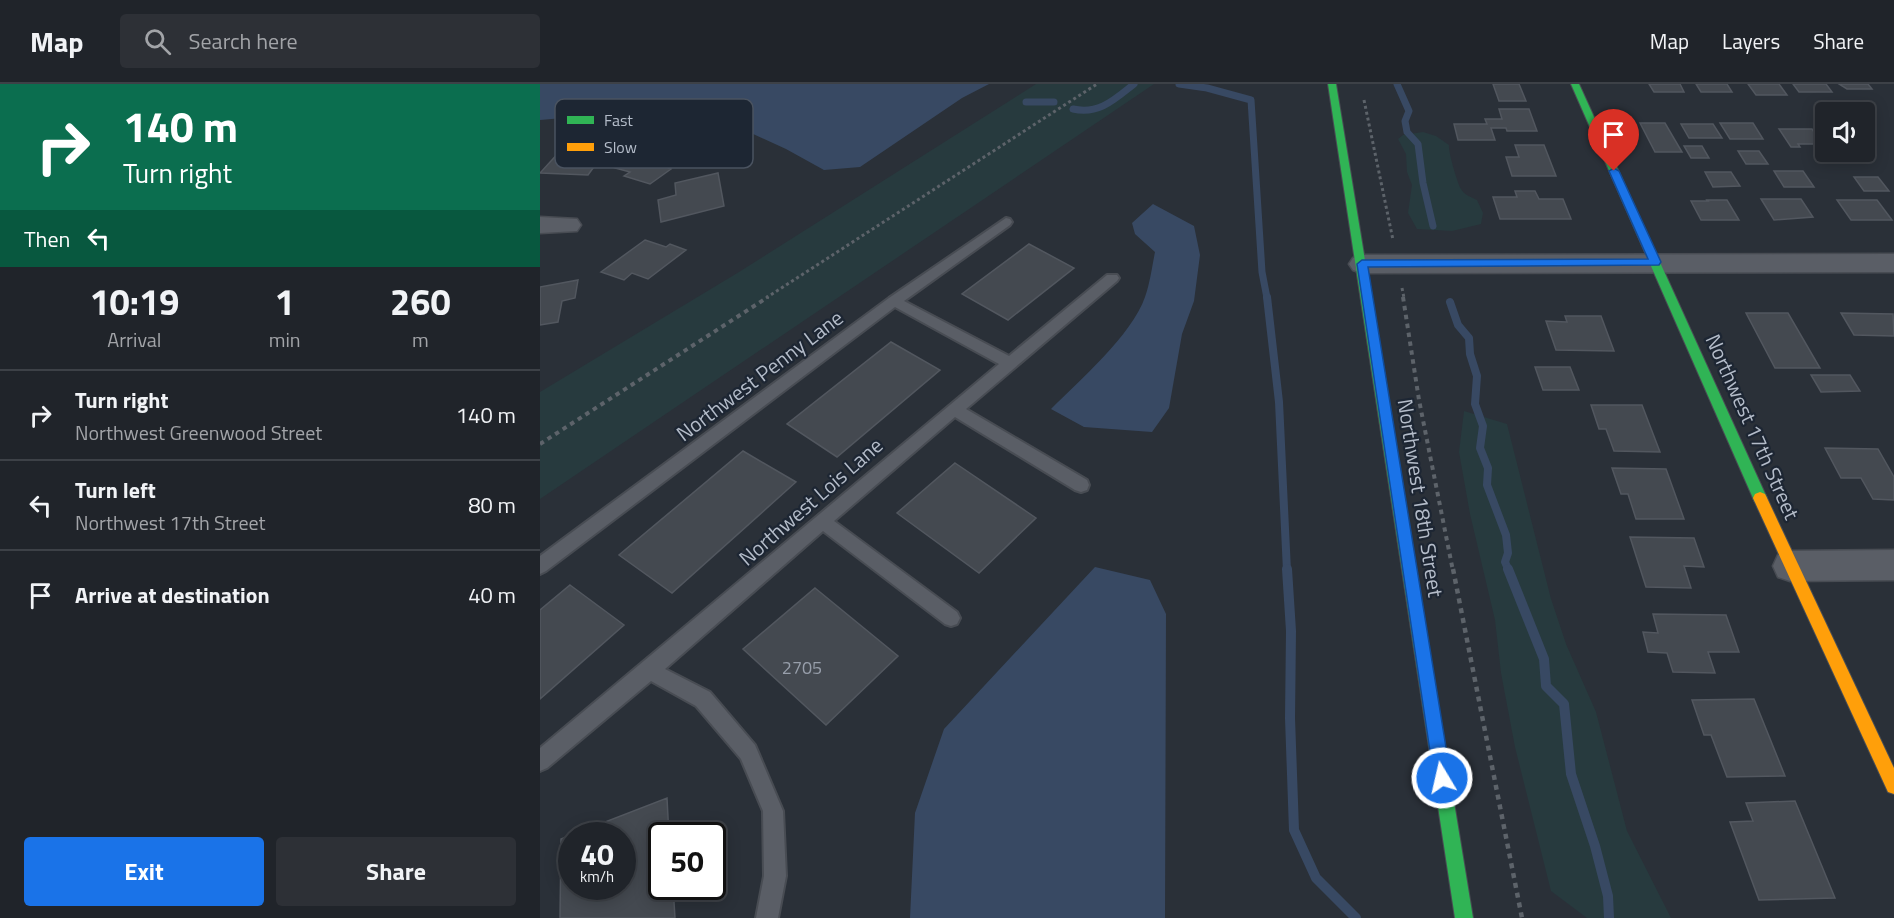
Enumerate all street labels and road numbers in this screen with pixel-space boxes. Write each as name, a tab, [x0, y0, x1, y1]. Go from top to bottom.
street label: Northwest Penny Lane	[669, 302, 850, 449]
street label: Northwest 17th Street	[1698, 329, 1808, 525]
street label: Northwest 18th Street	[1390, 396, 1453, 600]
street label: Northwest Lois Lane	[731, 430, 889, 573]

